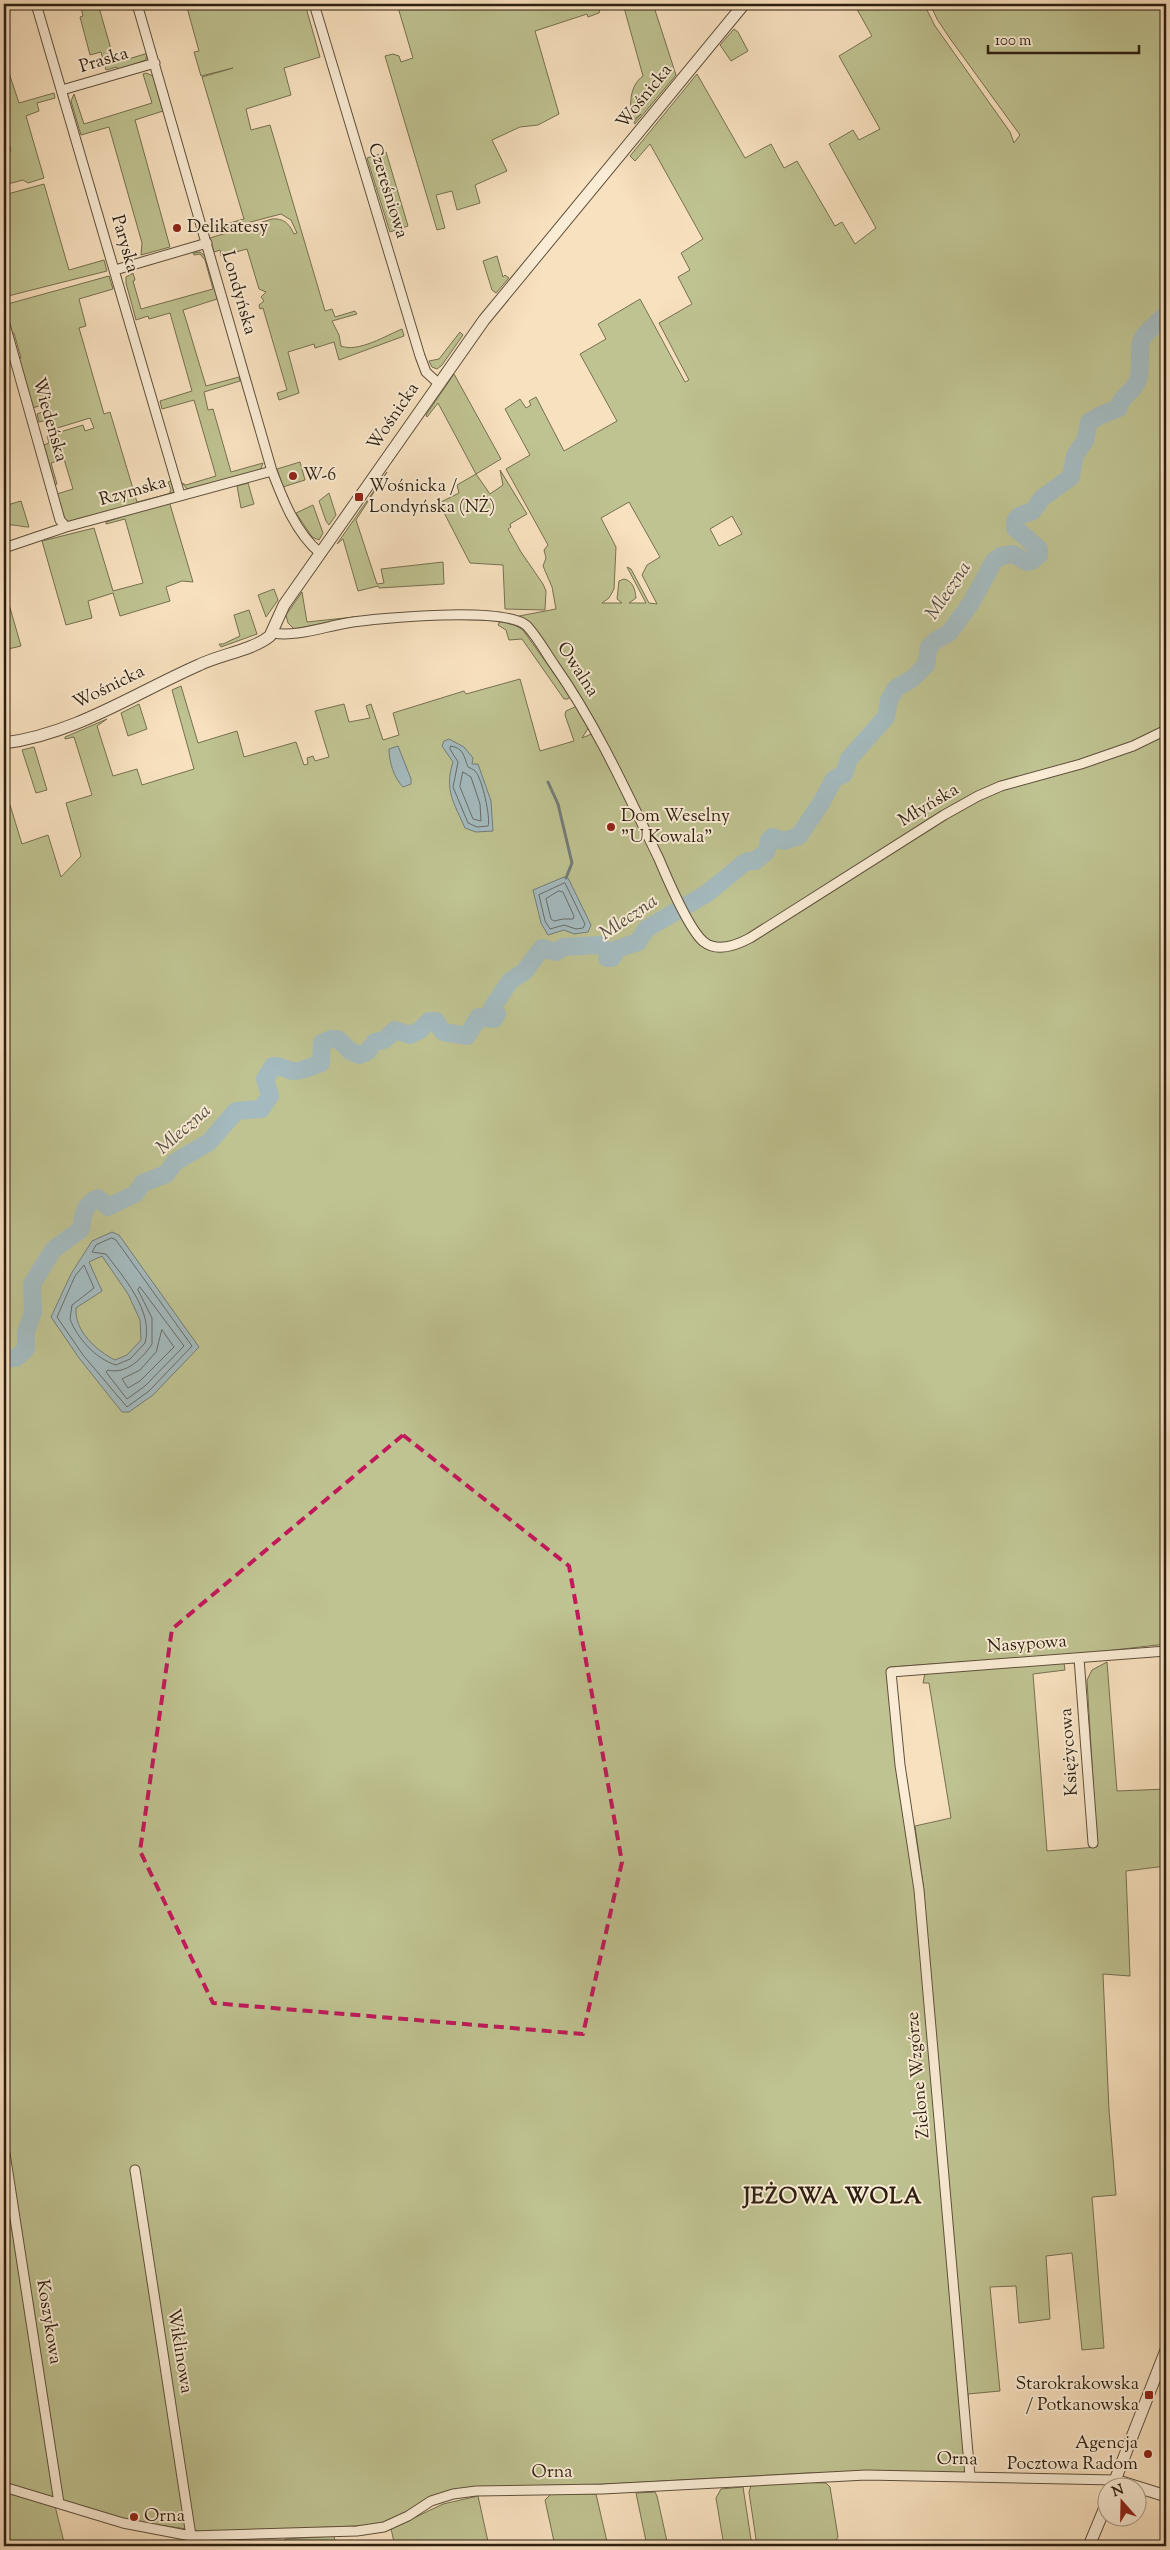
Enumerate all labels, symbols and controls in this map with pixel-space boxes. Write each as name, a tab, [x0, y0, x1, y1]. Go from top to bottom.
scale bar	[988, 22, 1139, 54]
text: 100 m	[995, 31, 1032, 52]
street label: Praska	[76, 41, 132, 81]
street label: Wośnicka	[611, 59, 679, 135]
street label: Czereśniowa	[360, 140, 414, 242]
street label: Paryska	[103, 212, 145, 276]
place label: Delikatesy	[187, 215, 268, 241]
marker: Delikatesy	[171, 222, 183, 234]
street label: Londyńska	[214, 248, 262, 338]
street label: Wiedeńska	[25, 375, 73, 465]
street label: Wośnicka	[362, 378, 426, 456]
place label: W-6	[303, 463, 336, 489]
street label: Rzymska	[96, 470, 170, 514]
marker: W-6	[287, 470, 299, 482]
place label: Wośnicka / Londyńska (NŻ)	[369, 474, 495, 521]
marker: Wośnicka / Londyńska (NŻ)	[353, 491, 365, 503]
water label: Mleczna	[920, 556, 978, 626]
street label: Owalna	[549, 637, 605, 703]
street label: Wośnicka	[69, 659, 149, 717]
street label: Młyńska	[894, 778, 964, 834]
place label: Dom Weselny "U Kowala"	[621, 804, 730, 851]
marker: Dom Weselny "U Kowala"	[605, 821, 617, 833]
water label: Mleczna	[594, 889, 664, 947]
water label: Mleczna	[151, 1098, 218, 1162]
street label: Nasypowa	[986, 1629, 1068, 1661]
street label: Księżycowa	[1054, 1707, 1086, 1797]
street label: Zielone Wzgórze	[901, 2011, 937, 2139]
district label: JEŻOWA WOLA	[741, 2181, 923, 2214]
street label: Koszykowa	[28, 2278, 68, 2366]
street label: Wiklinowa	[159, 2307, 199, 2395]
place label: Starokrakowska / Potkanowska	[1016, 2372, 1139, 2419]
marker: Starokrakowska / Potkanowska	[1143, 2389, 1155, 2401]
place label: Agencja Pocztowa Radom	[1007, 2431, 1138, 2478]
street label: Orna	[936, 2447, 978, 2473]
marker: Agencja Pocztowa Radom	[1142, 2448, 1154, 2460]
street label: Orna	[531, 2460, 573, 2486]
north arrow	[1098, 2478, 1148, 2528]
text: N	[1110, 2480, 1127, 2503]
place label: Orna	[144, 2504, 185, 2530]
marker: Orna	[128, 2511, 140, 2523]

